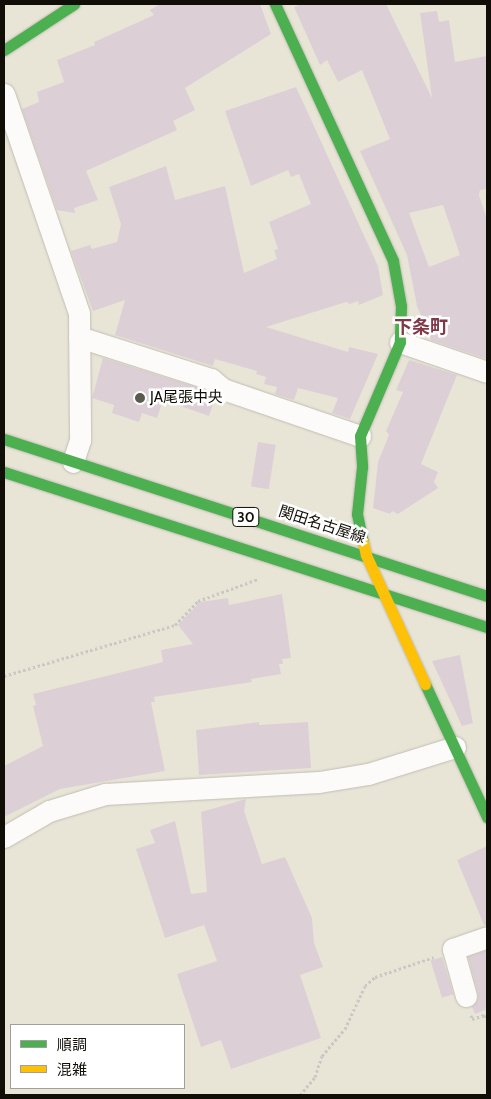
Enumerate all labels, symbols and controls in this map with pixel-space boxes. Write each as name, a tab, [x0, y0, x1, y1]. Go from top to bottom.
district label: 下条町	[394, 316, 448, 338]
place label: JA尾張中央	[150, 389, 223, 407]
marker: JA尾張中央	[134, 392, 146, 404]
street label: 関田名古屋線	[276, 503, 368, 547]
road number: 30	[232, 506, 260, 528]
legend	[10, 1024, 185, 1089]
text: 順調	[57, 1036, 87, 1054]
text: 混雑	[57, 1061, 87, 1079]

